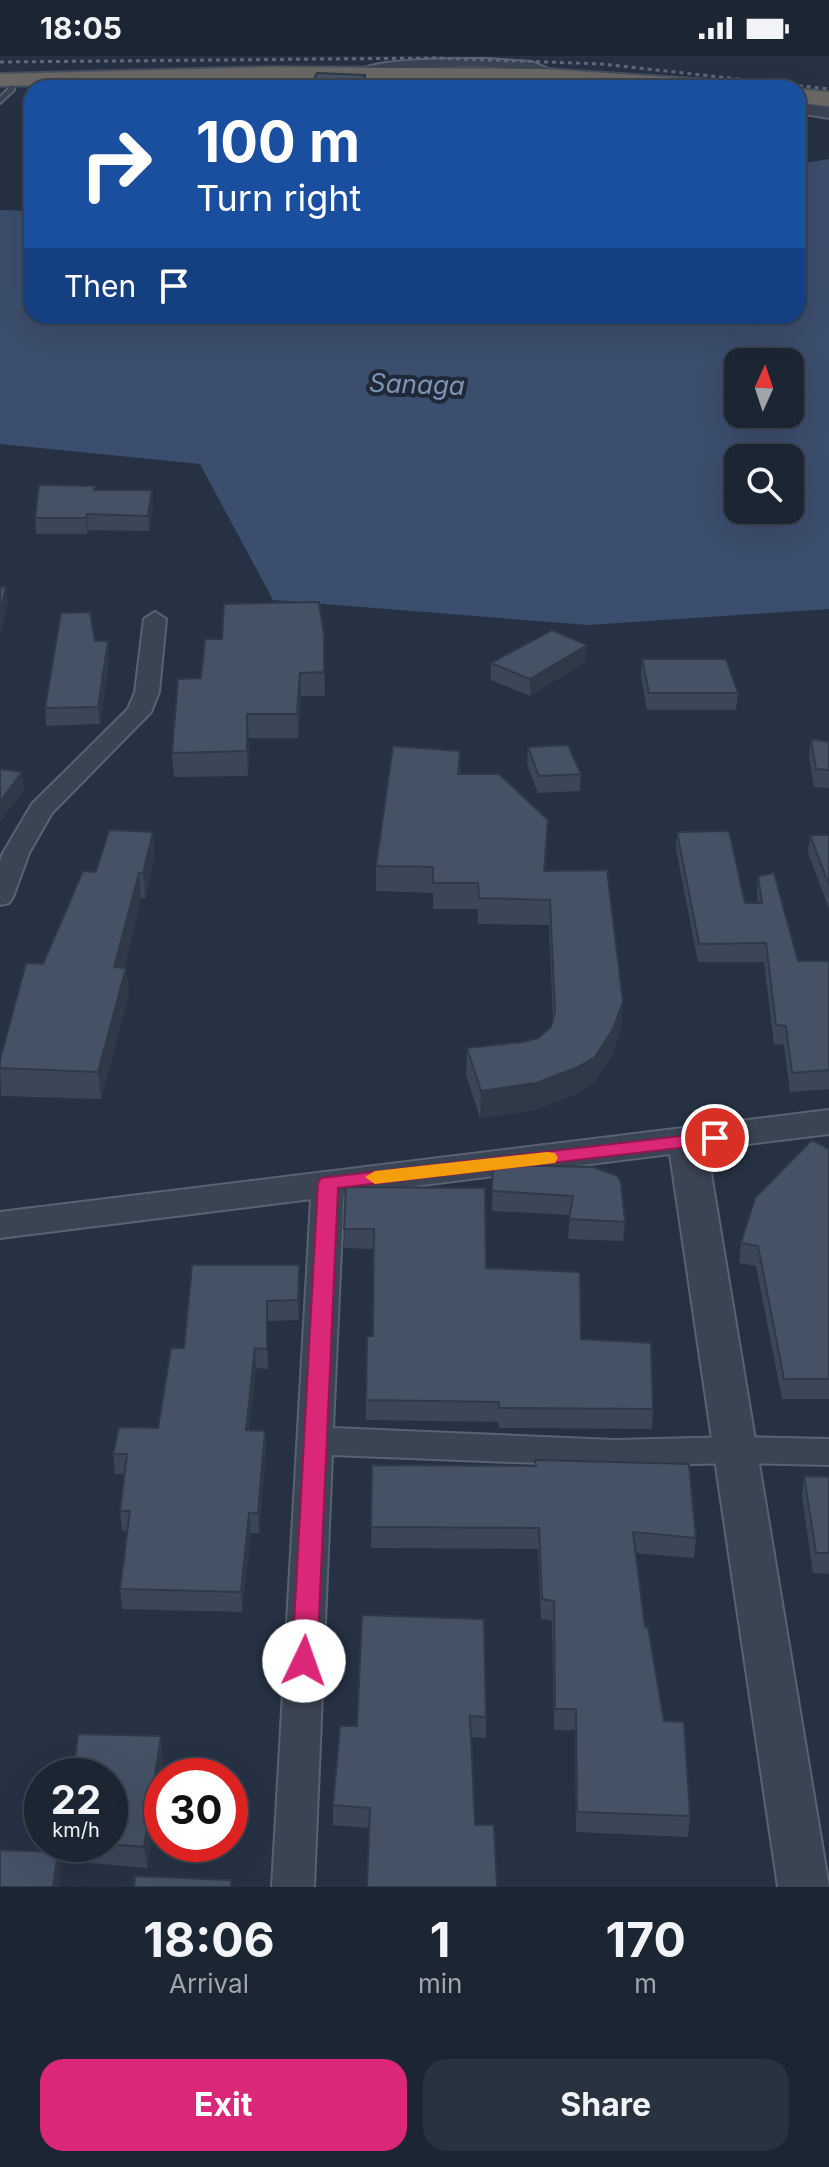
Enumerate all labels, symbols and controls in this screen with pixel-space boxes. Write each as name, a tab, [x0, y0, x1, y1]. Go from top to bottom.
text: 18:05	[40, 10, 122, 46]
text: 100 m	[196, 108, 360, 176]
icon: right	[64, 112, 168, 216]
text: Turn right	[196, 176, 361, 220]
icon: arrive	[152, 264, 196, 308]
text: Then	[64, 268, 136, 304]
north arrow	[724, 348, 804, 428]
map controls	[724, 348, 804, 524]
water label: Sanaga	[369, 367, 465, 401]
button: search	[724, 444, 804, 524]
pin	[681, 1104, 749, 1172]
icon: arrive	[693, 1116, 737, 1160]
position arrow	[262, 1619, 346, 1703]
speed limit sign: 30	[144, 1758, 248, 1862]
text: 22	[51, 1775, 101, 1824]
text: km/h	[52, 1818, 100, 1842]
text: 18:06	[143, 1910, 275, 1969]
text: 1	[430, 1910, 450, 1969]
text: 170	[606, 1910, 686, 1969]
text: Arrival	[169, 1968, 249, 1999]
text: min	[418, 1968, 462, 1999]
text: m	[634, 1968, 657, 1999]
button: Exit	[40, 2059, 407, 2151]
button: Share	[423, 2059, 789, 2151]

